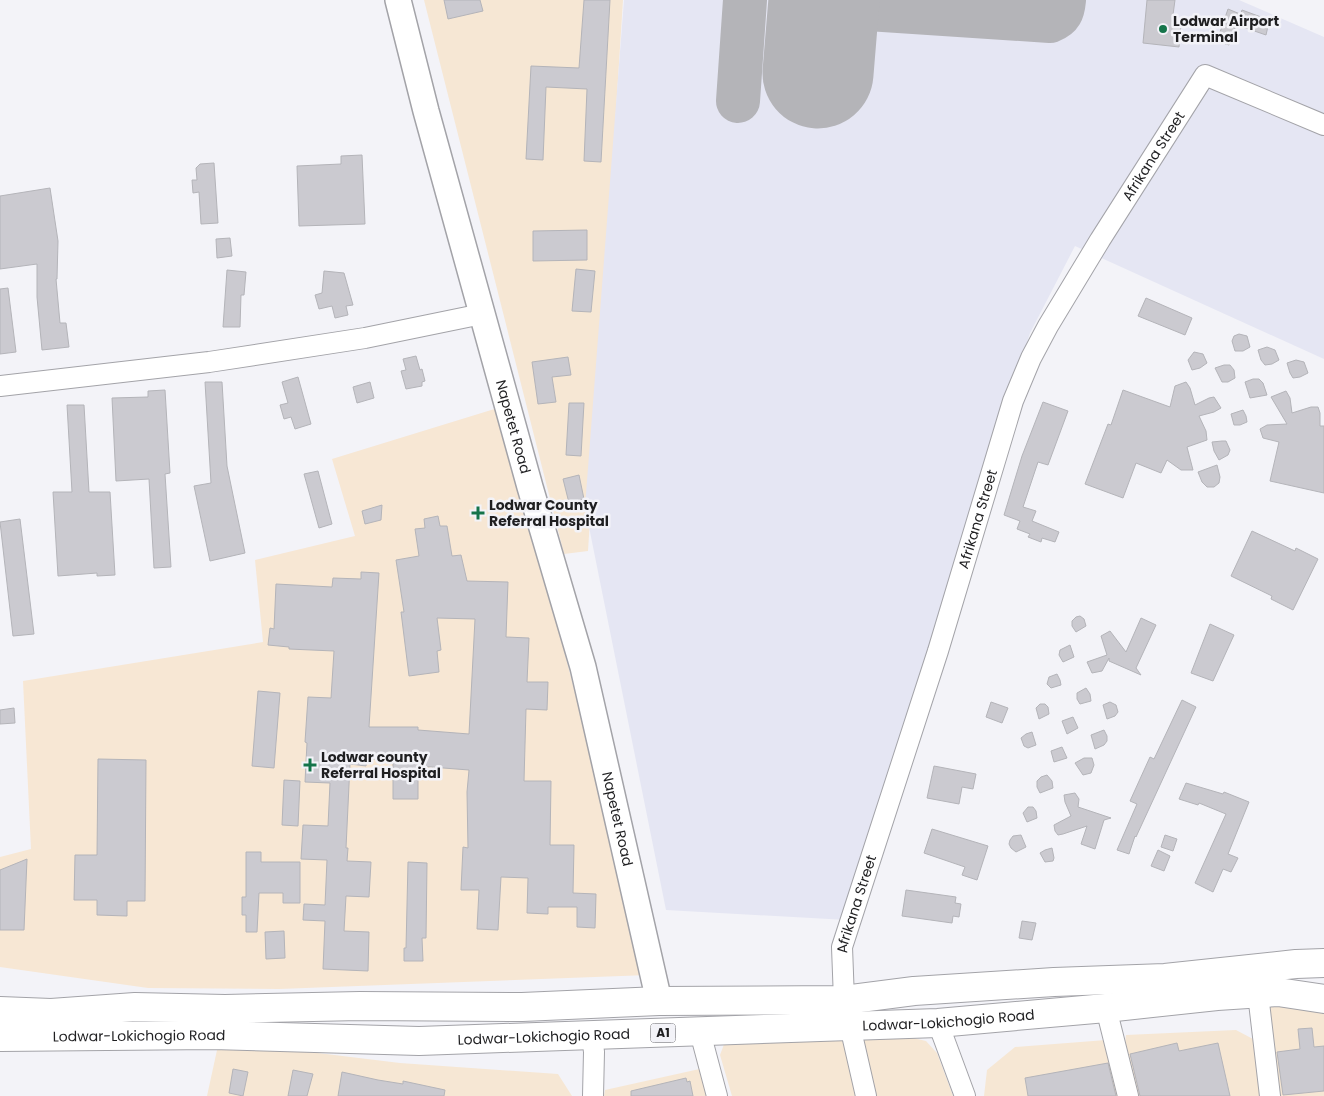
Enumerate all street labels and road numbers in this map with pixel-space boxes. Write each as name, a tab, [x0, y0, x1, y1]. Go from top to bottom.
street label: Afrikana Street	[1117, 107, 1189, 205]
street label: Napetet Road	[491, 377, 536, 476]
street label: Afrikana Street	[953, 467, 1002, 571]
street label: Napetet Road	[597, 770, 638, 868]
street label: Afrikana Street	[832, 852, 881, 954]
street label: Lodwar-Lokichogio Road	[862, 1004, 1035, 1036]
street label: Lodwar-Lokichogio Road	[457, 1024, 630, 1050]
road number: A1	[650, 1024, 676, 1042]
street label: Lodwar-Lokichogio Road	[53, 1025, 226, 1047]

